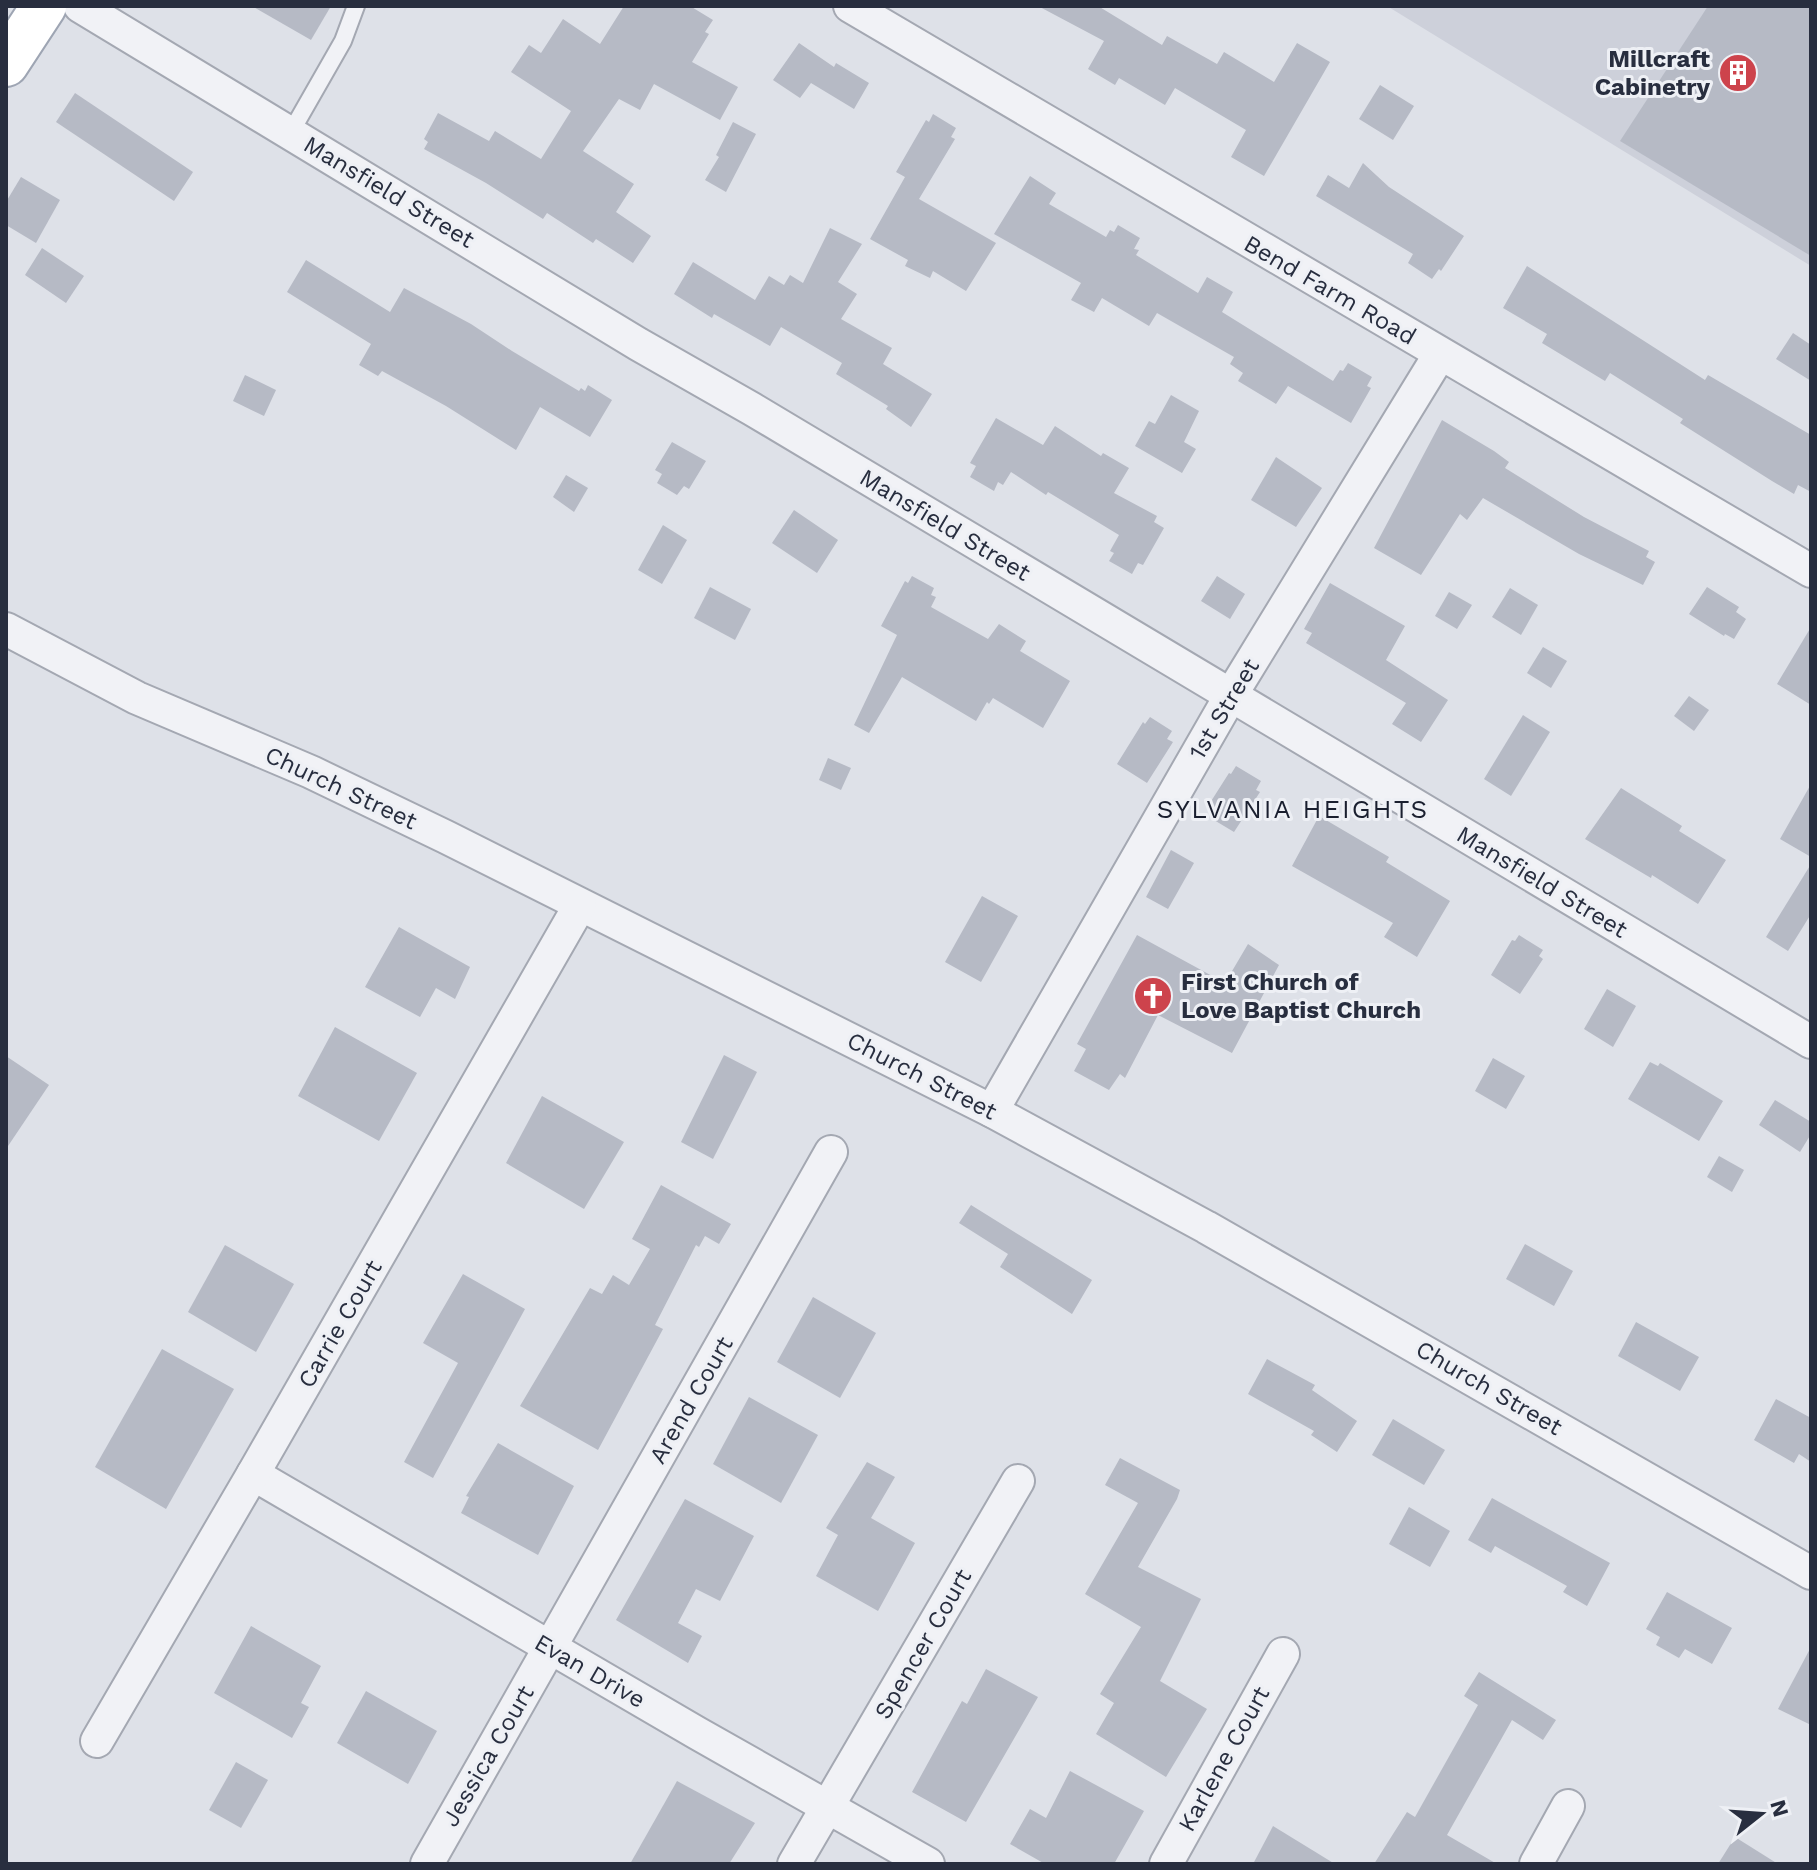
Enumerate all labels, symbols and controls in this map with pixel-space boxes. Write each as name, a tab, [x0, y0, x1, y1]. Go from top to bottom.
place label: Millcraft Cabinetry	[1595, 45, 1711, 101]
building icon: Millcraft Cabinetry	[1717, 52, 1759, 94]
street label: Mansfield Street	[299, 130, 479, 254]
street label: Bend Farm Road	[1239, 229, 1421, 351]
street label: Mansfield Street	[855, 463, 1035, 587]
street label: 1st Street	[1183, 654, 1265, 764]
street label: Church Street	[261, 741, 421, 835]
district label: SYLVANIA HEIGHTS	[1157, 794, 1429, 824]
street label: Mansfield Street	[1452, 820, 1632, 944]
place label: First Church of Love Baptist Church	[1181, 968, 1421, 1024]
church icon: First Church of Love Baptist Church	[1132, 975, 1174, 1017]
street label: Church Street	[842, 1026, 1002, 1126]
street label: Carrie Court	[292, 1255, 388, 1393]
street label: Arend Court	[643, 1332, 739, 1468]
street label: Church Street	[1411, 1335, 1567, 1441]
street label: Spencer Court	[869, 1564, 977, 1724]
street label: Evan Drive	[530, 1628, 650, 1714]
street label: Jessica Court	[436, 1680, 540, 1832]
street label: Karlene Court	[1173, 1682, 1275, 1836]
north arrow	[1721, 1774, 1801, 1854]
text: N	[1765, 1797, 1794, 1820]

